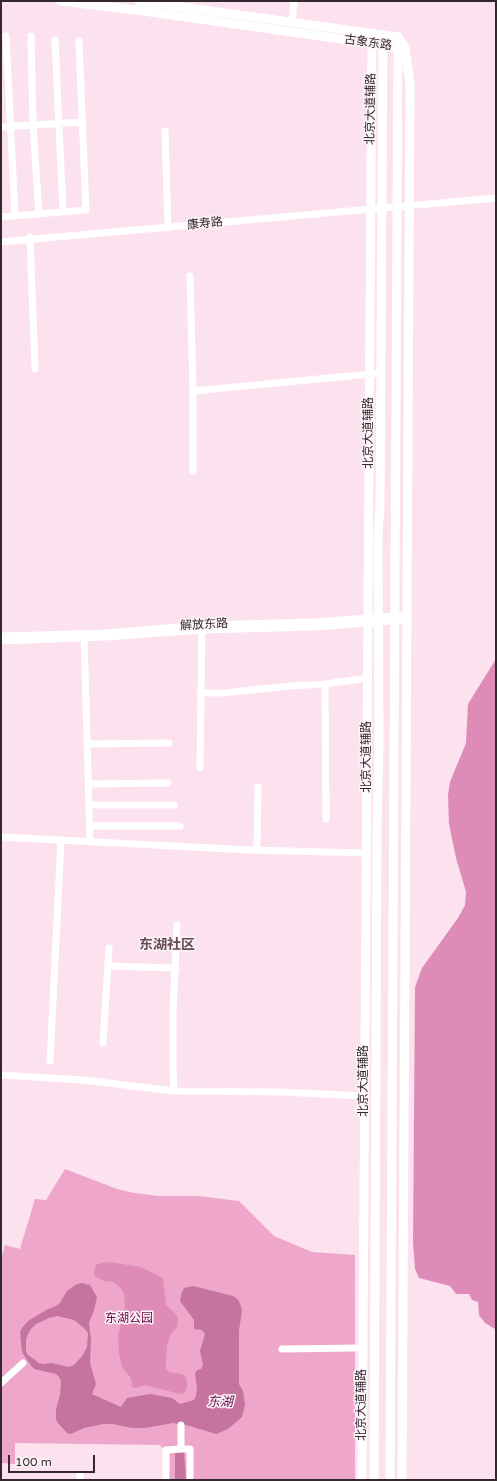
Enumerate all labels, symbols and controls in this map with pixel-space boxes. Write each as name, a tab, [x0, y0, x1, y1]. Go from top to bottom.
street label: 古象东路	[343, 33, 393, 53]
street label: 北京大道辅路	[363, 73, 379, 145]
street label: 康寿路	[186, 215, 224, 233]
street label: 北京大道辅路	[362, 397, 376, 469]
street label: 解放东路	[180, 617, 228, 633]
street label: 北京大道辅路	[360, 721, 374, 793]
district label: 东湖社区	[139, 937, 195, 953]
street label: 北京大道辅路	[357, 1045, 371, 1117]
park label: 东湖公园	[105, 1312, 153, 1326]
street label: 北京大道辅路	[355, 1369, 369, 1441]
water label: 东湖	[207, 1395, 233, 1411]
scale bar	[10, 1447, 97, 1473]
text: 100 m	[15, 1455, 52, 1469]

